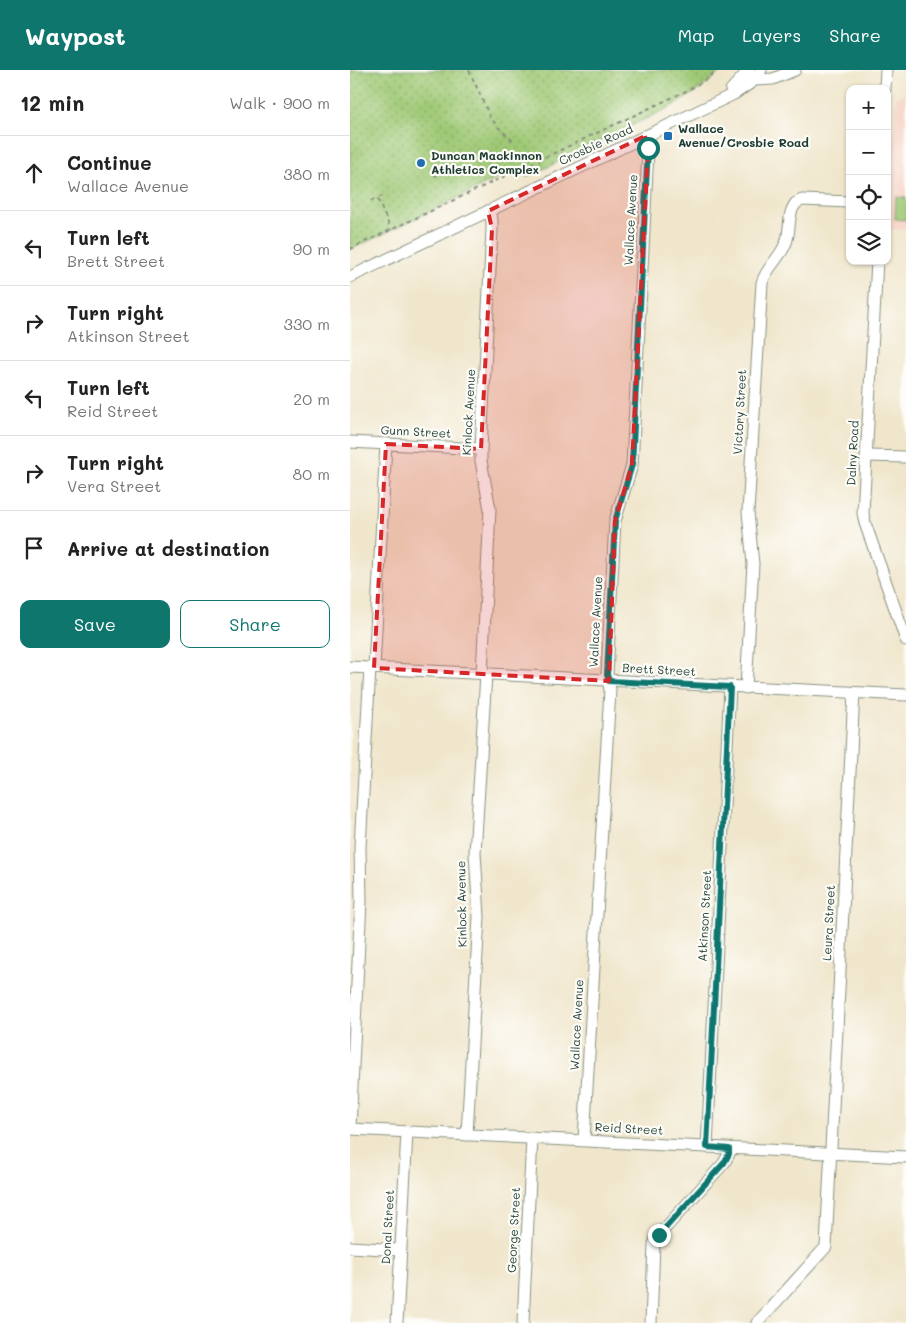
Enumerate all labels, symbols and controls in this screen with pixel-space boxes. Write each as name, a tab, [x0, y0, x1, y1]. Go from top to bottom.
text: Waypost	[25, 20, 126, 51]
text: Map	[678, 23, 714, 47]
text: Layers	[742, 23, 801, 47]
text: Share	[829, 23, 881, 47]
map controls	[846, 85, 891, 265]
button: +	[846, 85, 891, 130]
text: 12 min	[20, 89, 84, 116]
text: Walk · 900 m	[229, 92, 330, 113]
street label: Crosbie Road	[556, 120, 636, 168]
place label: Wallace Avenue/Crosbie Road	[678, 120, 809, 150]
marker: Wallace Avenue/Crosbie Road	[662, 130, 674, 142]
button: −	[846, 130, 891, 175]
route start	[637, 137, 660, 160]
place label: Duncan Mackinnon Athletics Complex	[431, 147, 542, 177]
text: Continue	[67, 150, 152, 175]
marker: Duncan Mackinnon Athletics Complex	[415, 157, 427, 169]
icon: ahead	[20, 159, 48, 187]
text: 380 m	[283, 163, 330, 184]
street label: Wallace Avenue	[620, 174, 640, 266]
text: Wallace Avenue	[67, 175, 189, 196]
button: locate	[846, 175, 891, 220]
button: layers	[846, 220, 891, 265]
text: Turn left	[67, 225, 150, 250]
icon: left	[20, 234, 48, 262]
text: 90 m	[293, 238, 330, 259]
text: Brett Street	[67, 250, 165, 271]
text: Turn right	[67, 300, 164, 325]
icon: right	[20, 309, 48, 337]
text: 330 m	[284, 313, 330, 334]
text: Atkinson Street	[67, 325, 190, 346]
street label: Kinlock Avenue	[458, 368, 478, 456]
street label: Victory Street	[729, 369, 749, 455]
text: Turn left	[67, 375, 150, 400]
icon: left	[20, 384, 48, 412]
text: 20 m	[293, 388, 330, 409]
text: Reid Street	[67, 400, 158, 421]
street label: Dalny Road	[842, 420, 862, 486]
street label: Gunn Street	[380, 421, 452, 441]
text: Turn right	[67, 450, 164, 475]
icon: right	[20, 459, 48, 487]
text: 80 m	[293, 463, 330, 484]
text: Vera Street	[67, 475, 161, 496]
icon: arrive	[20, 534, 48, 562]
text: Arrive at destination	[67, 536, 270, 561]
street label: Wallace Avenue	[585, 576, 605, 668]
button: Save	[20, 600, 170, 648]
button: Share	[180, 600, 330, 648]
street label: Brett Street	[622, 659, 696, 679]
street label: Kinlock Avenue	[452, 861, 470, 947]
street label: Atkinson Street	[694, 870, 714, 962]
street label: Leura Street	[818, 885, 838, 961]
street label: Wallace Avenue	[566, 979, 586, 1071]
street label: Reid Street	[594, 1118, 664, 1138]
street label: George Street	[503, 1187, 523, 1273]
street label: Donal Street	[377, 1189, 397, 1265]
route end	[648, 1224, 671, 1247]

